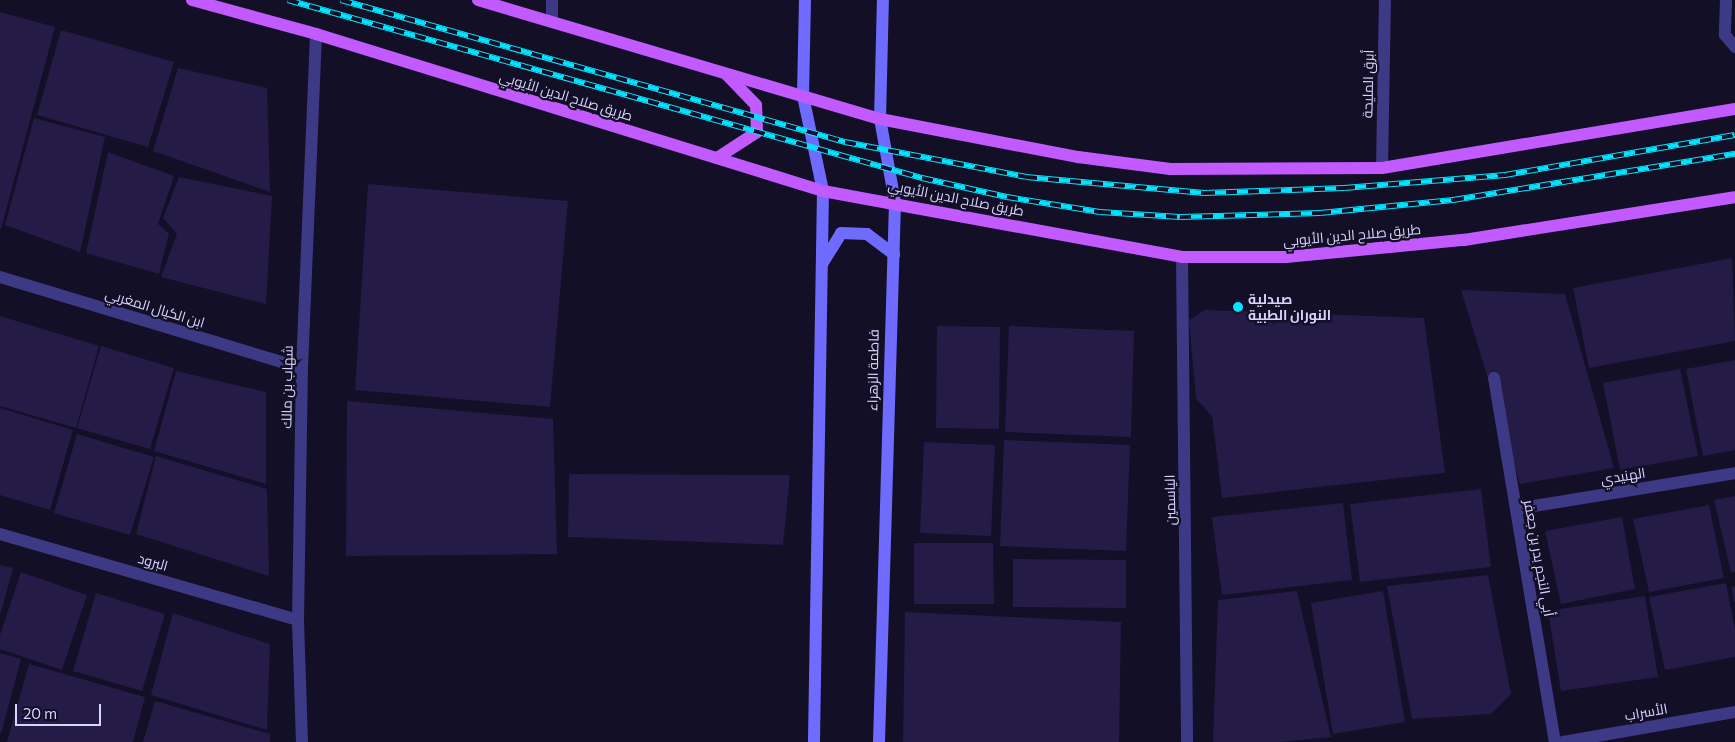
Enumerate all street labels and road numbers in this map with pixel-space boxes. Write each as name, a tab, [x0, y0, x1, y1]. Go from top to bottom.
street label: أبرق المليحة	[1359, 50, 1377, 118]
street label: طريق صلاح الدين الأيوبي	[497, 68, 635, 124]
street label: طريق صلاح الدين الأيوبي	[886, 177, 1026, 219]
street label: طريق صلاح الدين الأيوبي	[1282, 221, 1422, 249]
street label: ابن الكيال المغربي	[103, 285, 207, 331]
street label: فاطمة الزهراء	[864, 329, 882, 411]
street label: شهاب بن مالك	[278, 345, 296, 429]
street label: الهنيدي	[1599, 464, 1647, 488]
street label: الياسمين	[1161, 474, 1179, 526]
street label: أبي النجم بدر بن جعفر	[1520, 498, 1558, 618]
street label: البرود	[136, 550, 170, 574]
street label: الأسراب	[1623, 700, 1669, 724]

